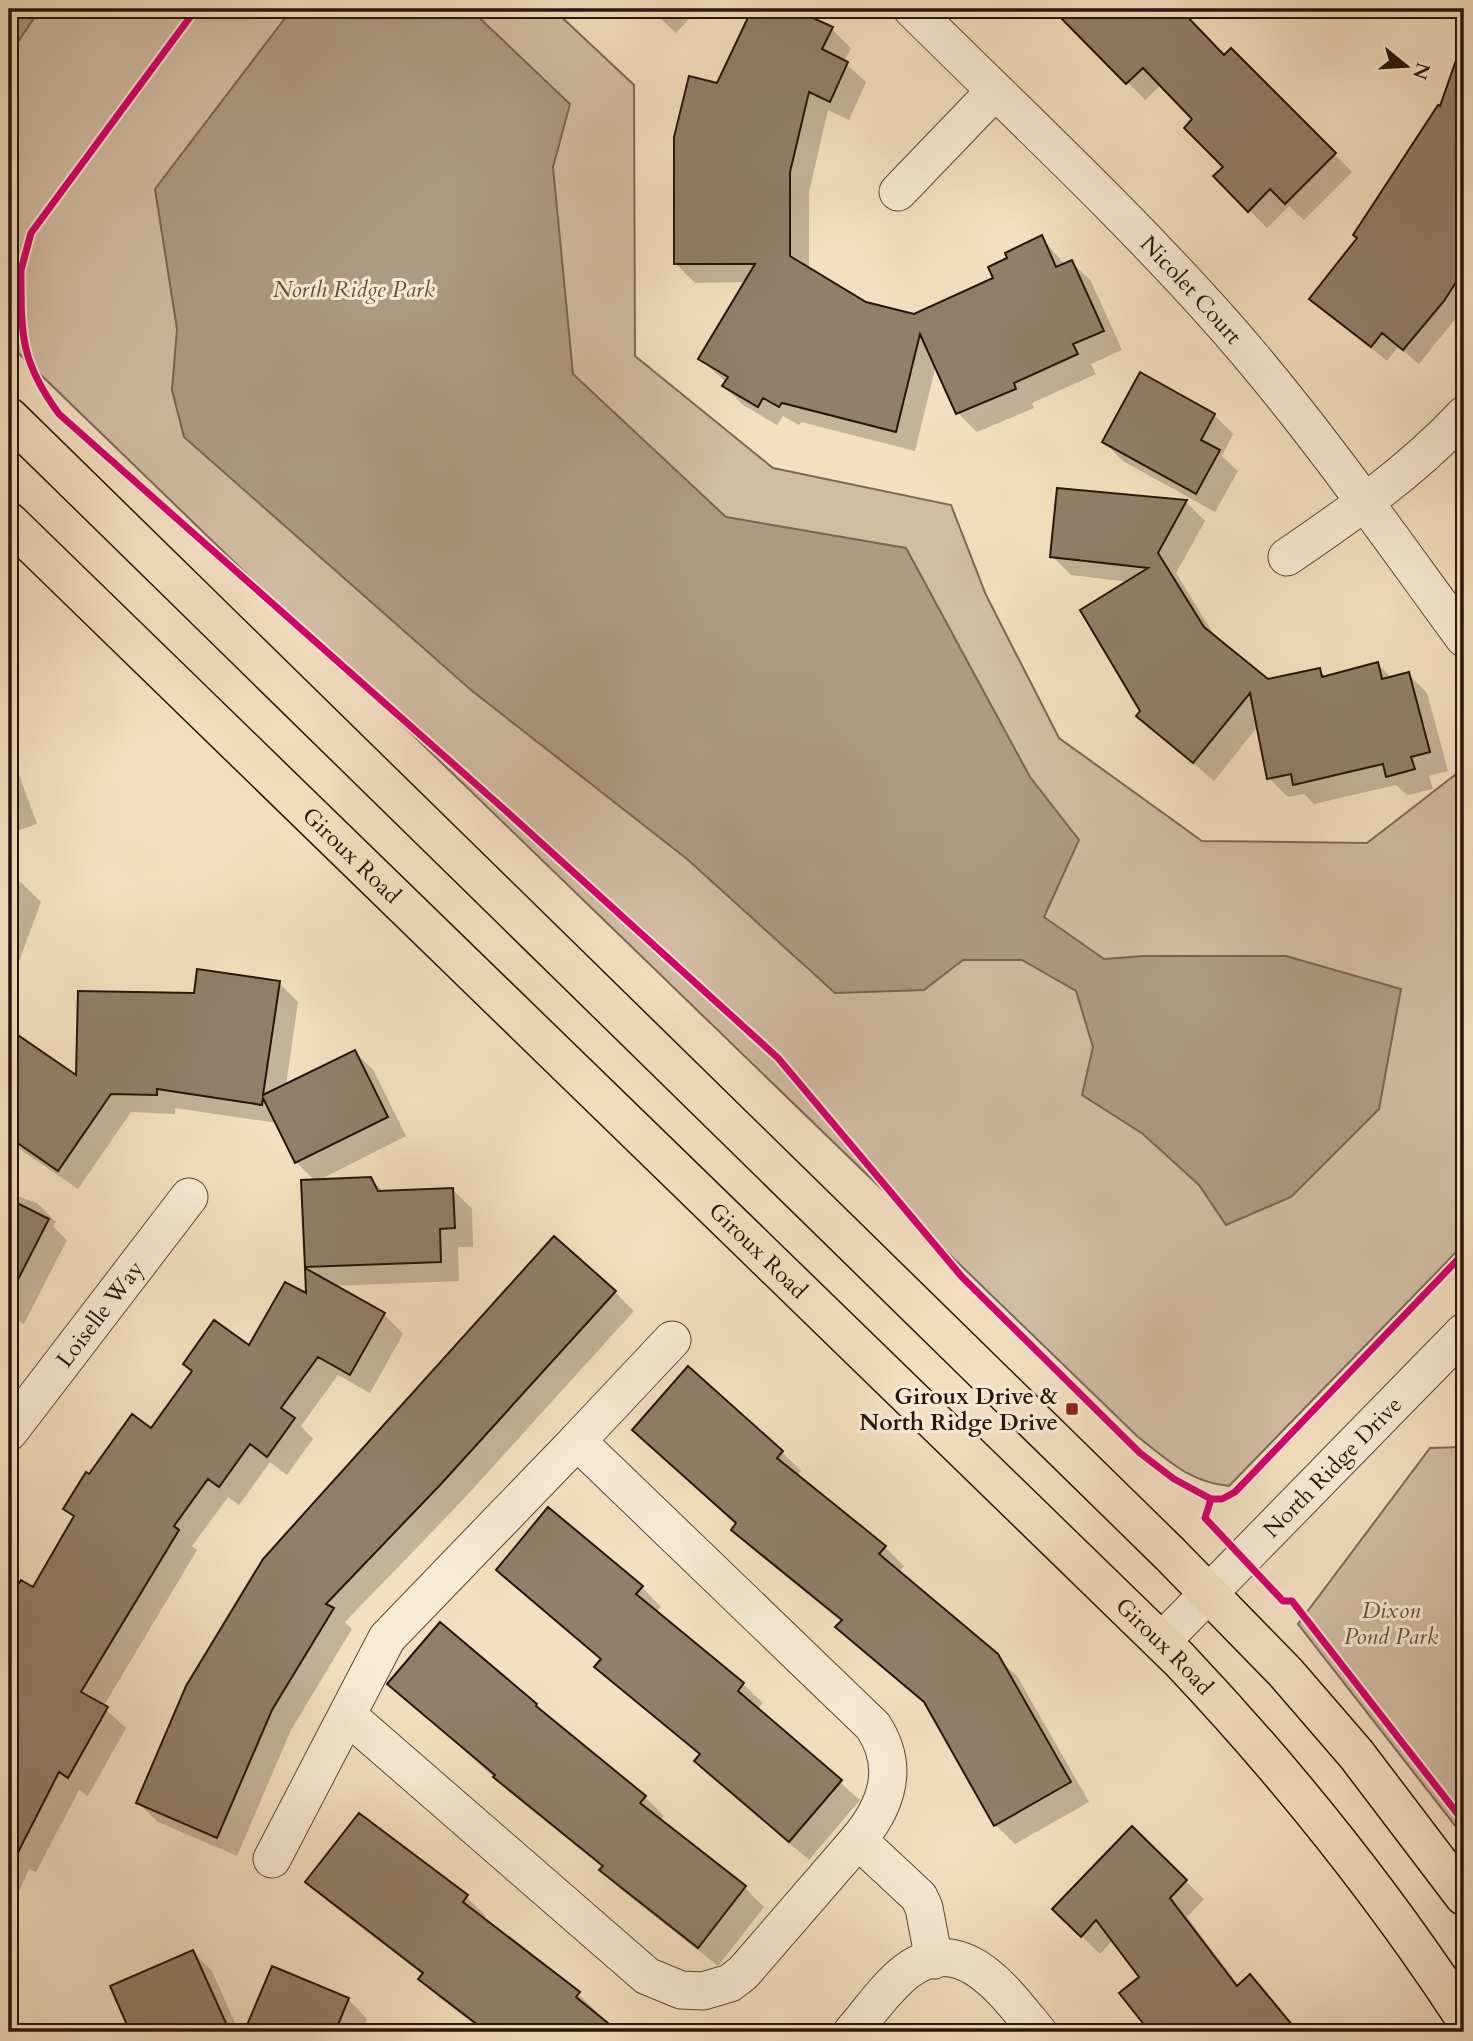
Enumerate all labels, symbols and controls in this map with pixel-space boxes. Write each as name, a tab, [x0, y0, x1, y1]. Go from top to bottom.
north arrow	[1372, 32, 1442, 102]
text: N	[1406, 59, 1436, 83]
street label: Nicolet Court	[1134, 229, 1249, 350]
park label: North Ridge Park	[273, 274, 436, 305]
street label: Giroux Road	[296, 800, 408, 911]
street label: Giroux Road	[702, 1195, 815, 1306]
street label: Loiselle Way	[49, 1254, 150, 1373]
place label: Giroux Drive & North Ridge Drive	[859, 1381, 1058, 1438]
street label: North Ridge Drive	[1256, 1389, 1408, 1544]
marker: Giroux Drive & North Ridge Drive	[1064, 1401, 1080, 1417]
street label: Giroux Road	[1109, 1590, 1221, 1702]
park label: Dixon Pond Park	[1344, 1595, 1439, 1652]

